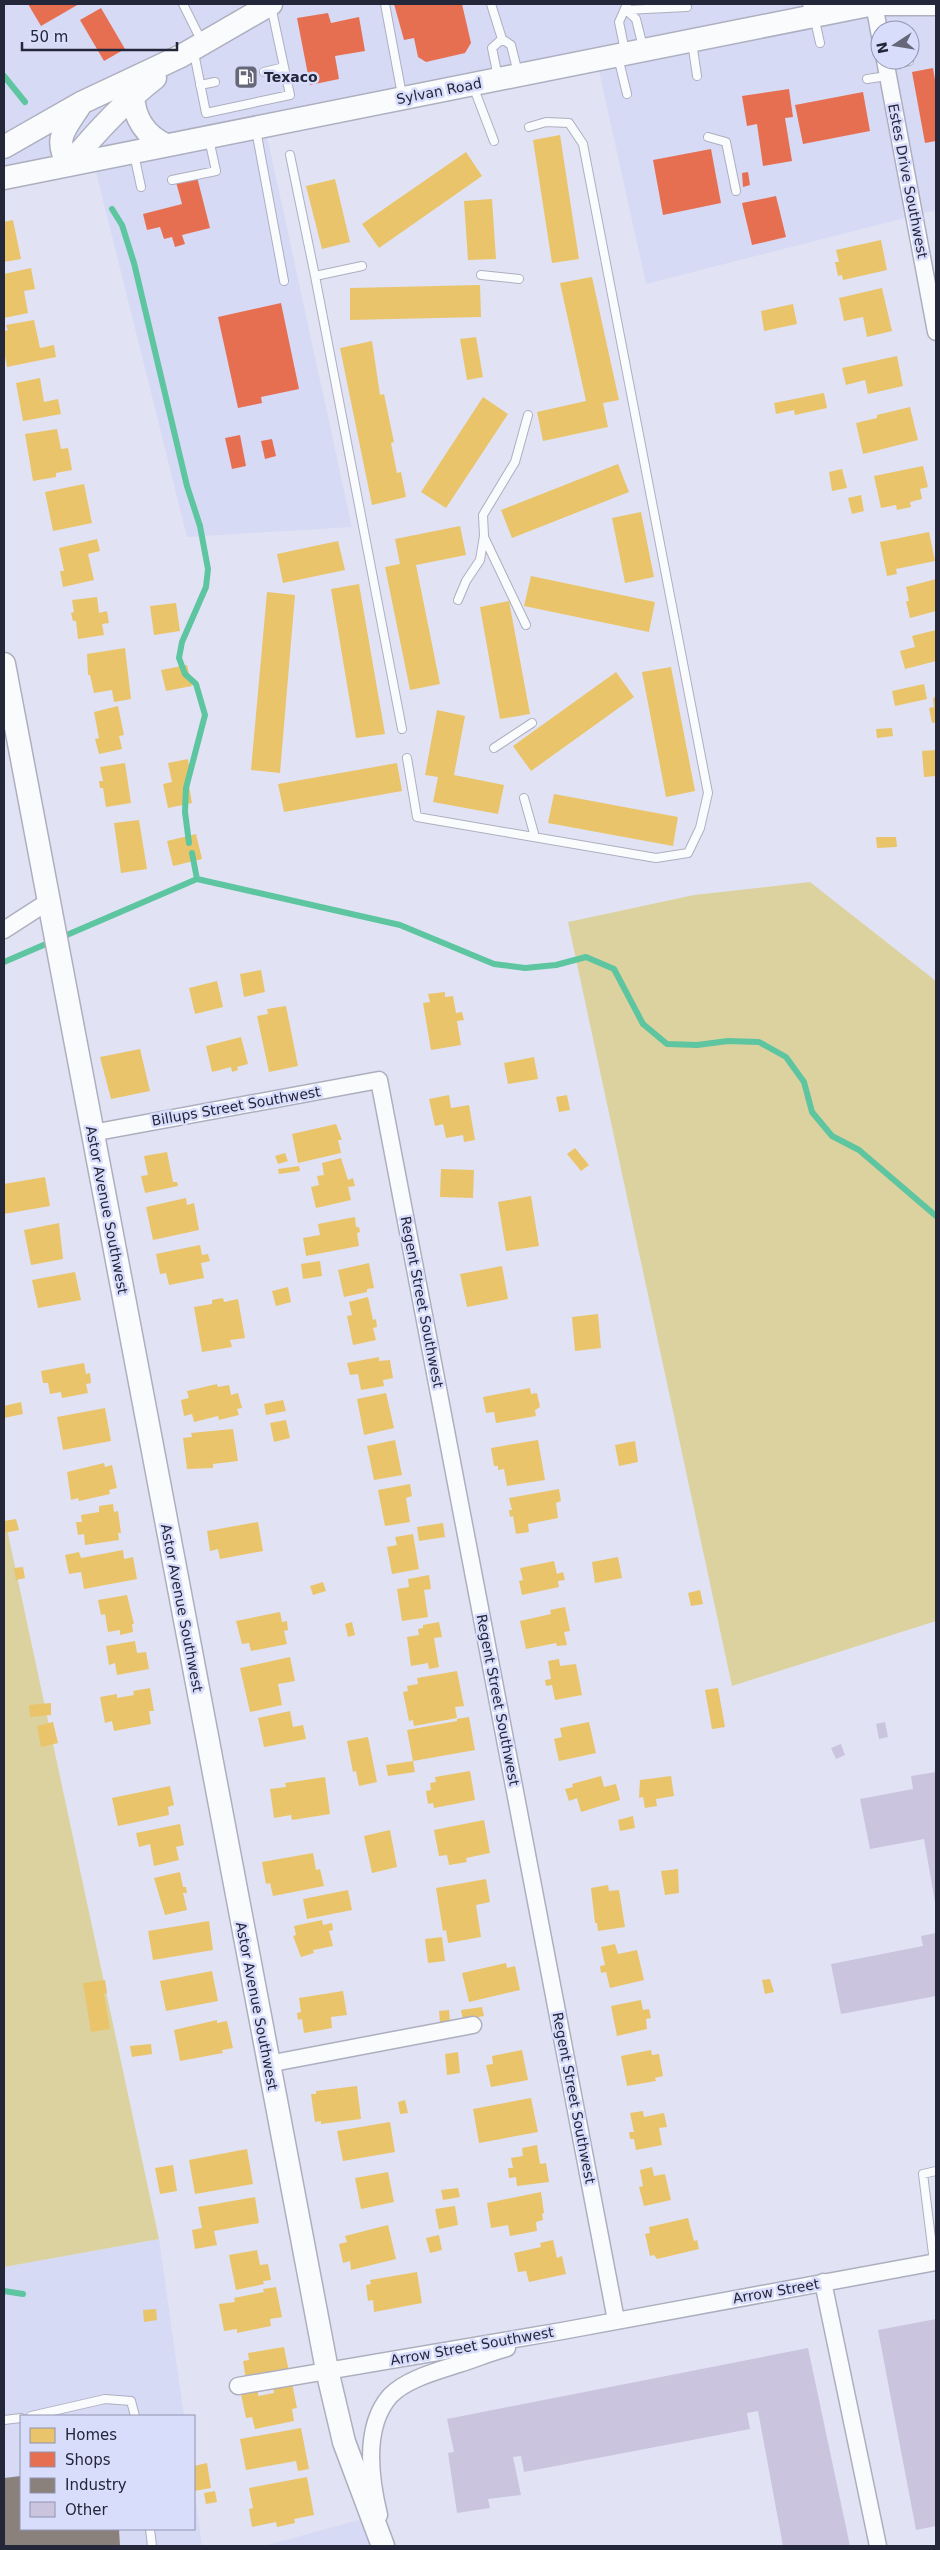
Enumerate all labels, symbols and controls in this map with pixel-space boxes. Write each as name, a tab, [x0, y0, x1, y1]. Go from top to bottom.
scale bar	[22, 20, 178, 52]
north arrow	[870, 20, 920, 70]
text: 50 m	[30, 28, 68, 46]
text: N	[873, 40, 891, 55]
fuel station icon: Texaco	[233, 64, 259, 90]
place label: Texaco	[264, 69, 318, 85]
street label: Sylvan Road	[395, 75, 483, 107]
street label: Estes Drive Southwest	[885, 102, 931, 260]
street label: Billups Street Southwest	[150, 1083, 322, 1129]
street label: Astor Avenue Southwest	[83, 1124, 131, 1296]
street label: Regent Street Southwest	[397, 1215, 447, 1390]
street label: Astor Avenue Southwest	[158, 1522, 206, 1694]
street label: Regent Street Southwest	[473, 1613, 523, 1788]
street label: Astor Avenue Southwest	[233, 1920, 281, 2092]
street label: Regent Street Southwest	[549, 2011, 599, 2186]
street label: Arrow Street	[732, 2275, 821, 2306]
street label: Arrow Street Southwest	[389, 2324, 555, 2368]
legend	[20, 2415, 195, 2530]
text: Homes	[65, 2426, 117, 2444]
text: Shops	[65, 2451, 111, 2469]
text: Industry	[65, 2476, 127, 2494]
text: Other	[65, 2501, 108, 2519]

